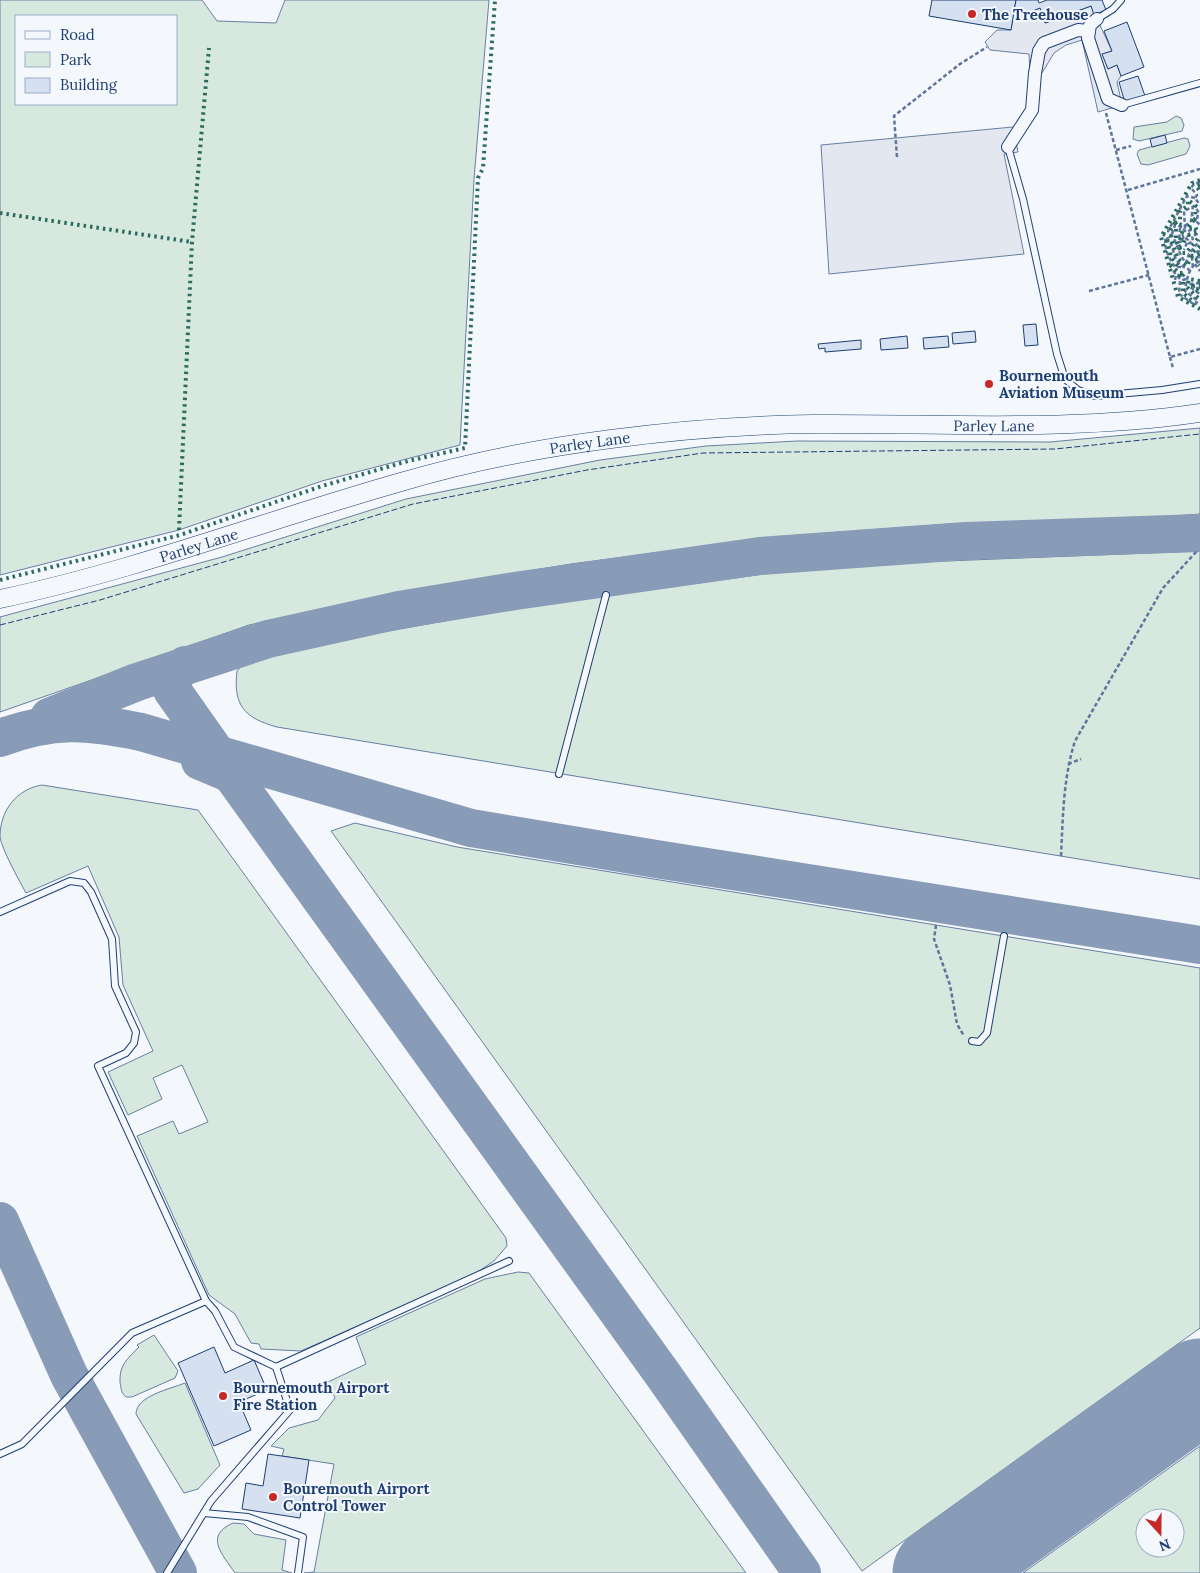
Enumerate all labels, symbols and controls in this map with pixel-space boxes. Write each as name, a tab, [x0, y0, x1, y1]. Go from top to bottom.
place label: The Treehouse	[982, 5, 1088, 24]
marker: The Treehouse	[966, 8, 978, 20]
legend	[15, 15, 178, 105]
text: Road	[60, 25, 95, 44]
text: Park	[60, 50, 91, 69]
text: Building	[60, 75, 118, 94]
place label: Bournemouth Aviation Museum	[999, 366, 1124, 402]
marker: Bournemouth Aviation Museum	[983, 378, 995, 390]
street label: Parley Lane	[953, 415, 1035, 435]
street label: Parley Lane	[548, 427, 631, 457]
street label: Parley Lane	[157, 523, 240, 566]
place label: Bournemouth Airport Fire Station	[233, 1378, 390, 1414]
marker: Bournemouth Airport Fire Station	[217, 1390, 229, 1402]
place label: Bouremouth Airport Control Tower	[283, 1479, 431, 1515]
marker: Bouremouth Airport Control Tower	[267, 1491, 279, 1503]
north arrow	[1135, 1508, 1185, 1558]
text: N	[1156, 1535, 1173, 1556]

